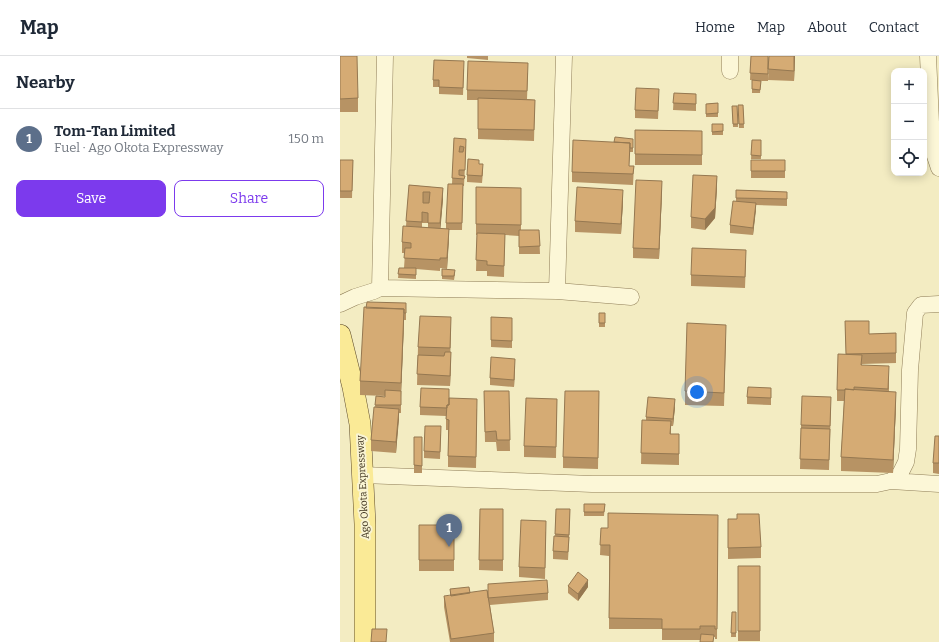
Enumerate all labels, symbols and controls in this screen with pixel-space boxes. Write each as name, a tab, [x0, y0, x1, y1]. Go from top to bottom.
text: Map	[20, 16, 59, 39]
text: Home	[695, 19, 735, 36]
text: Map	[757, 19, 785, 36]
text: About	[807, 19, 847, 36]
text: Contact	[869, 19, 919, 36]
map controls	[891, 68, 927, 176]
button: +	[891, 68, 927, 104]
text: Nearby	[16, 72, 75, 93]
button: −	[891, 104, 927, 140]
text: Tom-Tan Limited	[54, 122, 176, 140]
text: 1	[26, 131, 32, 146]
text: 150 m	[288, 131, 324, 146]
text: Fuel · Ago Okota Expressway	[54, 140, 223, 155]
button: locate	[891, 140, 927, 176]
button: Save	[16, 180, 166, 217]
button: Share	[174, 180, 324, 217]
your location	[687, 382, 707, 402]
street label: Ago Okota Expressway	[354, 434, 372, 539]
pin: 1	[436, 514, 462, 547]

